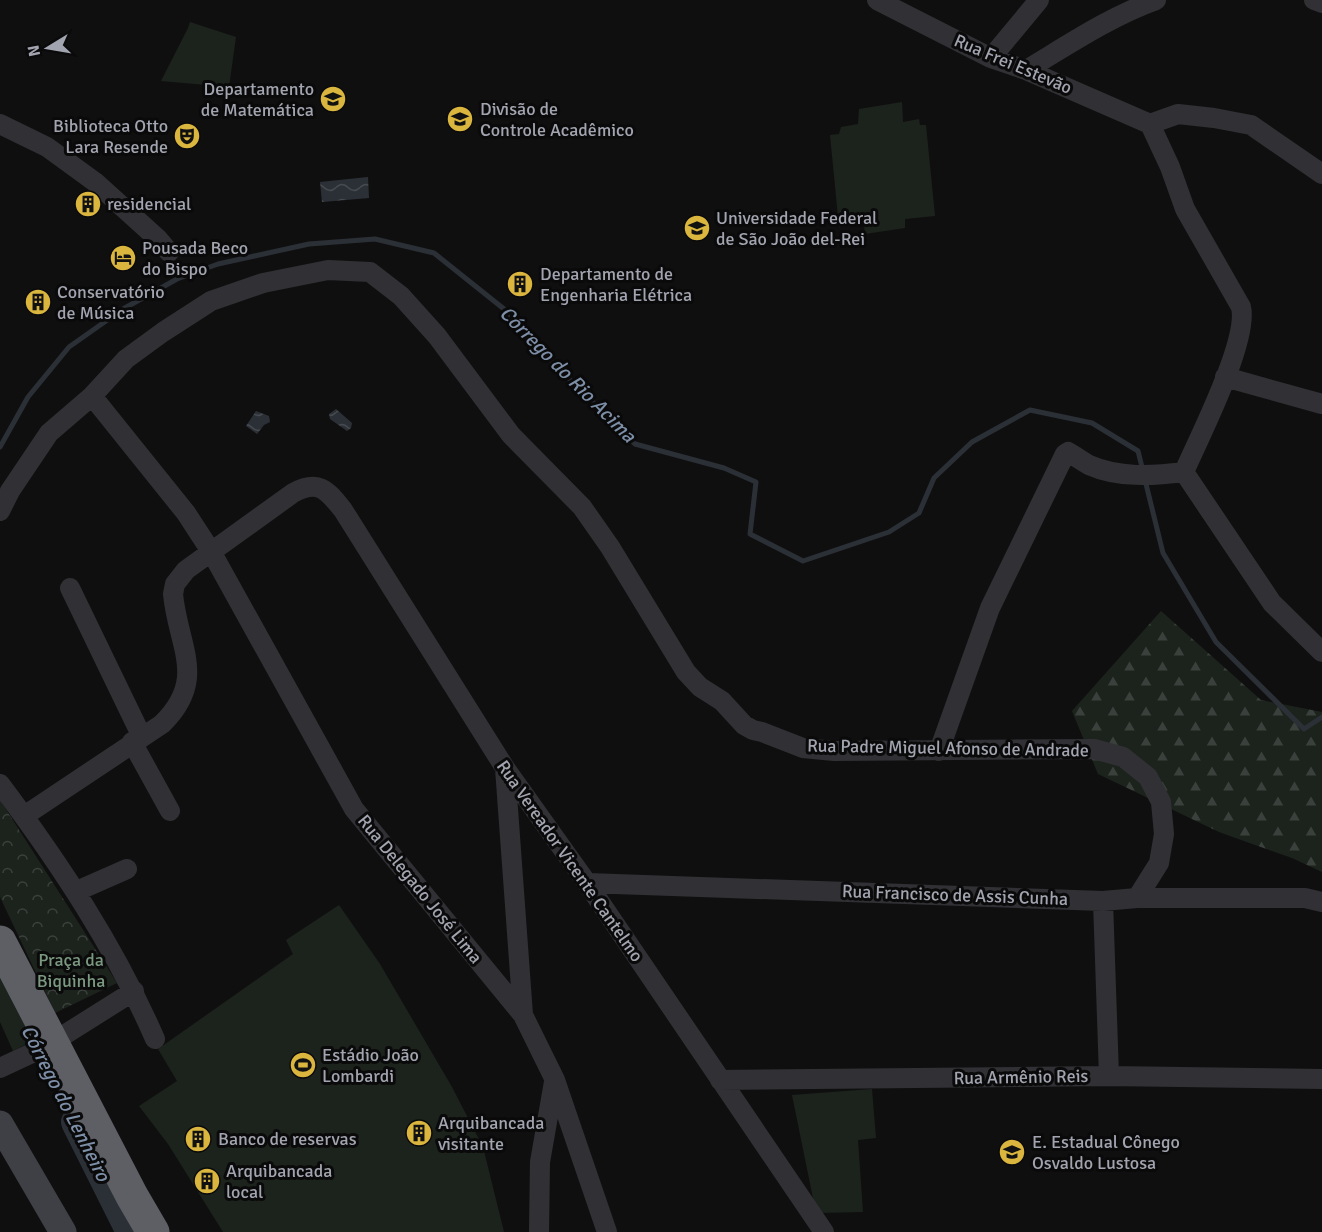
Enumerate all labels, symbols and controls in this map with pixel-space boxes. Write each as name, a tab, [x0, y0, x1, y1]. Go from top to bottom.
north arrow	[18, 18, 78, 78]
street label: Rua Frei Estevão	[951, 29, 1075, 99]
text: N	[23, 43, 45, 58]
place label: Departamento de Matemática	[201, 78, 314, 121]
school or university icon: Departamento de Matemática	[318, 84, 348, 114]
place label: Divisão de Controle Acadêmico	[480, 98, 634, 141]
school or university icon: Divisão de Controle Acadêmico	[445, 104, 475, 134]
place label: Biblioteca Otto Lara Resende	[53, 115, 168, 158]
theatre icon: Biblioteca Otto Lara Resende	[172, 121, 202, 151]
building icon: residencial	[73, 189, 103, 219]
place label: residencial	[107, 193, 191, 215]
place label: Universidade Federal de São João del-Rei	[716, 207, 877, 250]
school or university icon: Universidade Federal de São João del-Rei	[682, 213, 712, 243]
place label: Pousada Beco do Bispo	[142, 237, 248, 280]
hotel icon: Pousada Beco do Bispo	[108, 243, 138, 273]
place label: Departamento de Engenharia Elétrica	[540, 263, 692, 306]
building icon: Departamento de Engenharia Elétrica	[505, 269, 535, 299]
place label: Conservatório de Música	[57, 281, 165, 324]
building icon: Conservatório de Música	[23, 287, 53, 317]
water label: Córrego do Rio Acima	[494, 301, 642, 448]
street label: Rua Padre Miguel Afonso de Andrade	[807, 735, 1089, 761]
street label: Rua Vereador Vicente Cantelmo	[492, 756, 648, 966]
street label: Rua Delegado José Lima	[353, 810, 487, 968]
street label: Rua Francisco de Assis Cunha	[842, 880, 1068, 910]
park label: Praça da Biquinha	[37, 949, 105, 992]
water label: Córrego do Lenheiro	[15, 1021, 116, 1187]
place label: Estádio João Lombardi	[322, 1044, 419, 1087]
sports icon: Estádio João Lombardi	[288, 1050, 318, 1080]
street label: Rua Armênio Reis	[953, 1065, 1089, 1089]
place label: Arquibancada visitante	[438, 1112, 544, 1155]
building icon: Arquibancada visitante	[404, 1118, 434, 1148]
building icon: Banco de reservas	[183, 1124, 213, 1154]
place label: Banco de reservas	[218, 1128, 357, 1150]
place label: E. Estadual Cônego Osvaldo Lustosa	[1032, 1131, 1180, 1174]
school or university icon: E. Estadual Cônego Osvaldo Lustosa	[997, 1137, 1027, 1167]
place label: Arquibancada local	[226, 1160, 332, 1203]
building icon: Arquibancada local	[192, 1166, 222, 1196]

